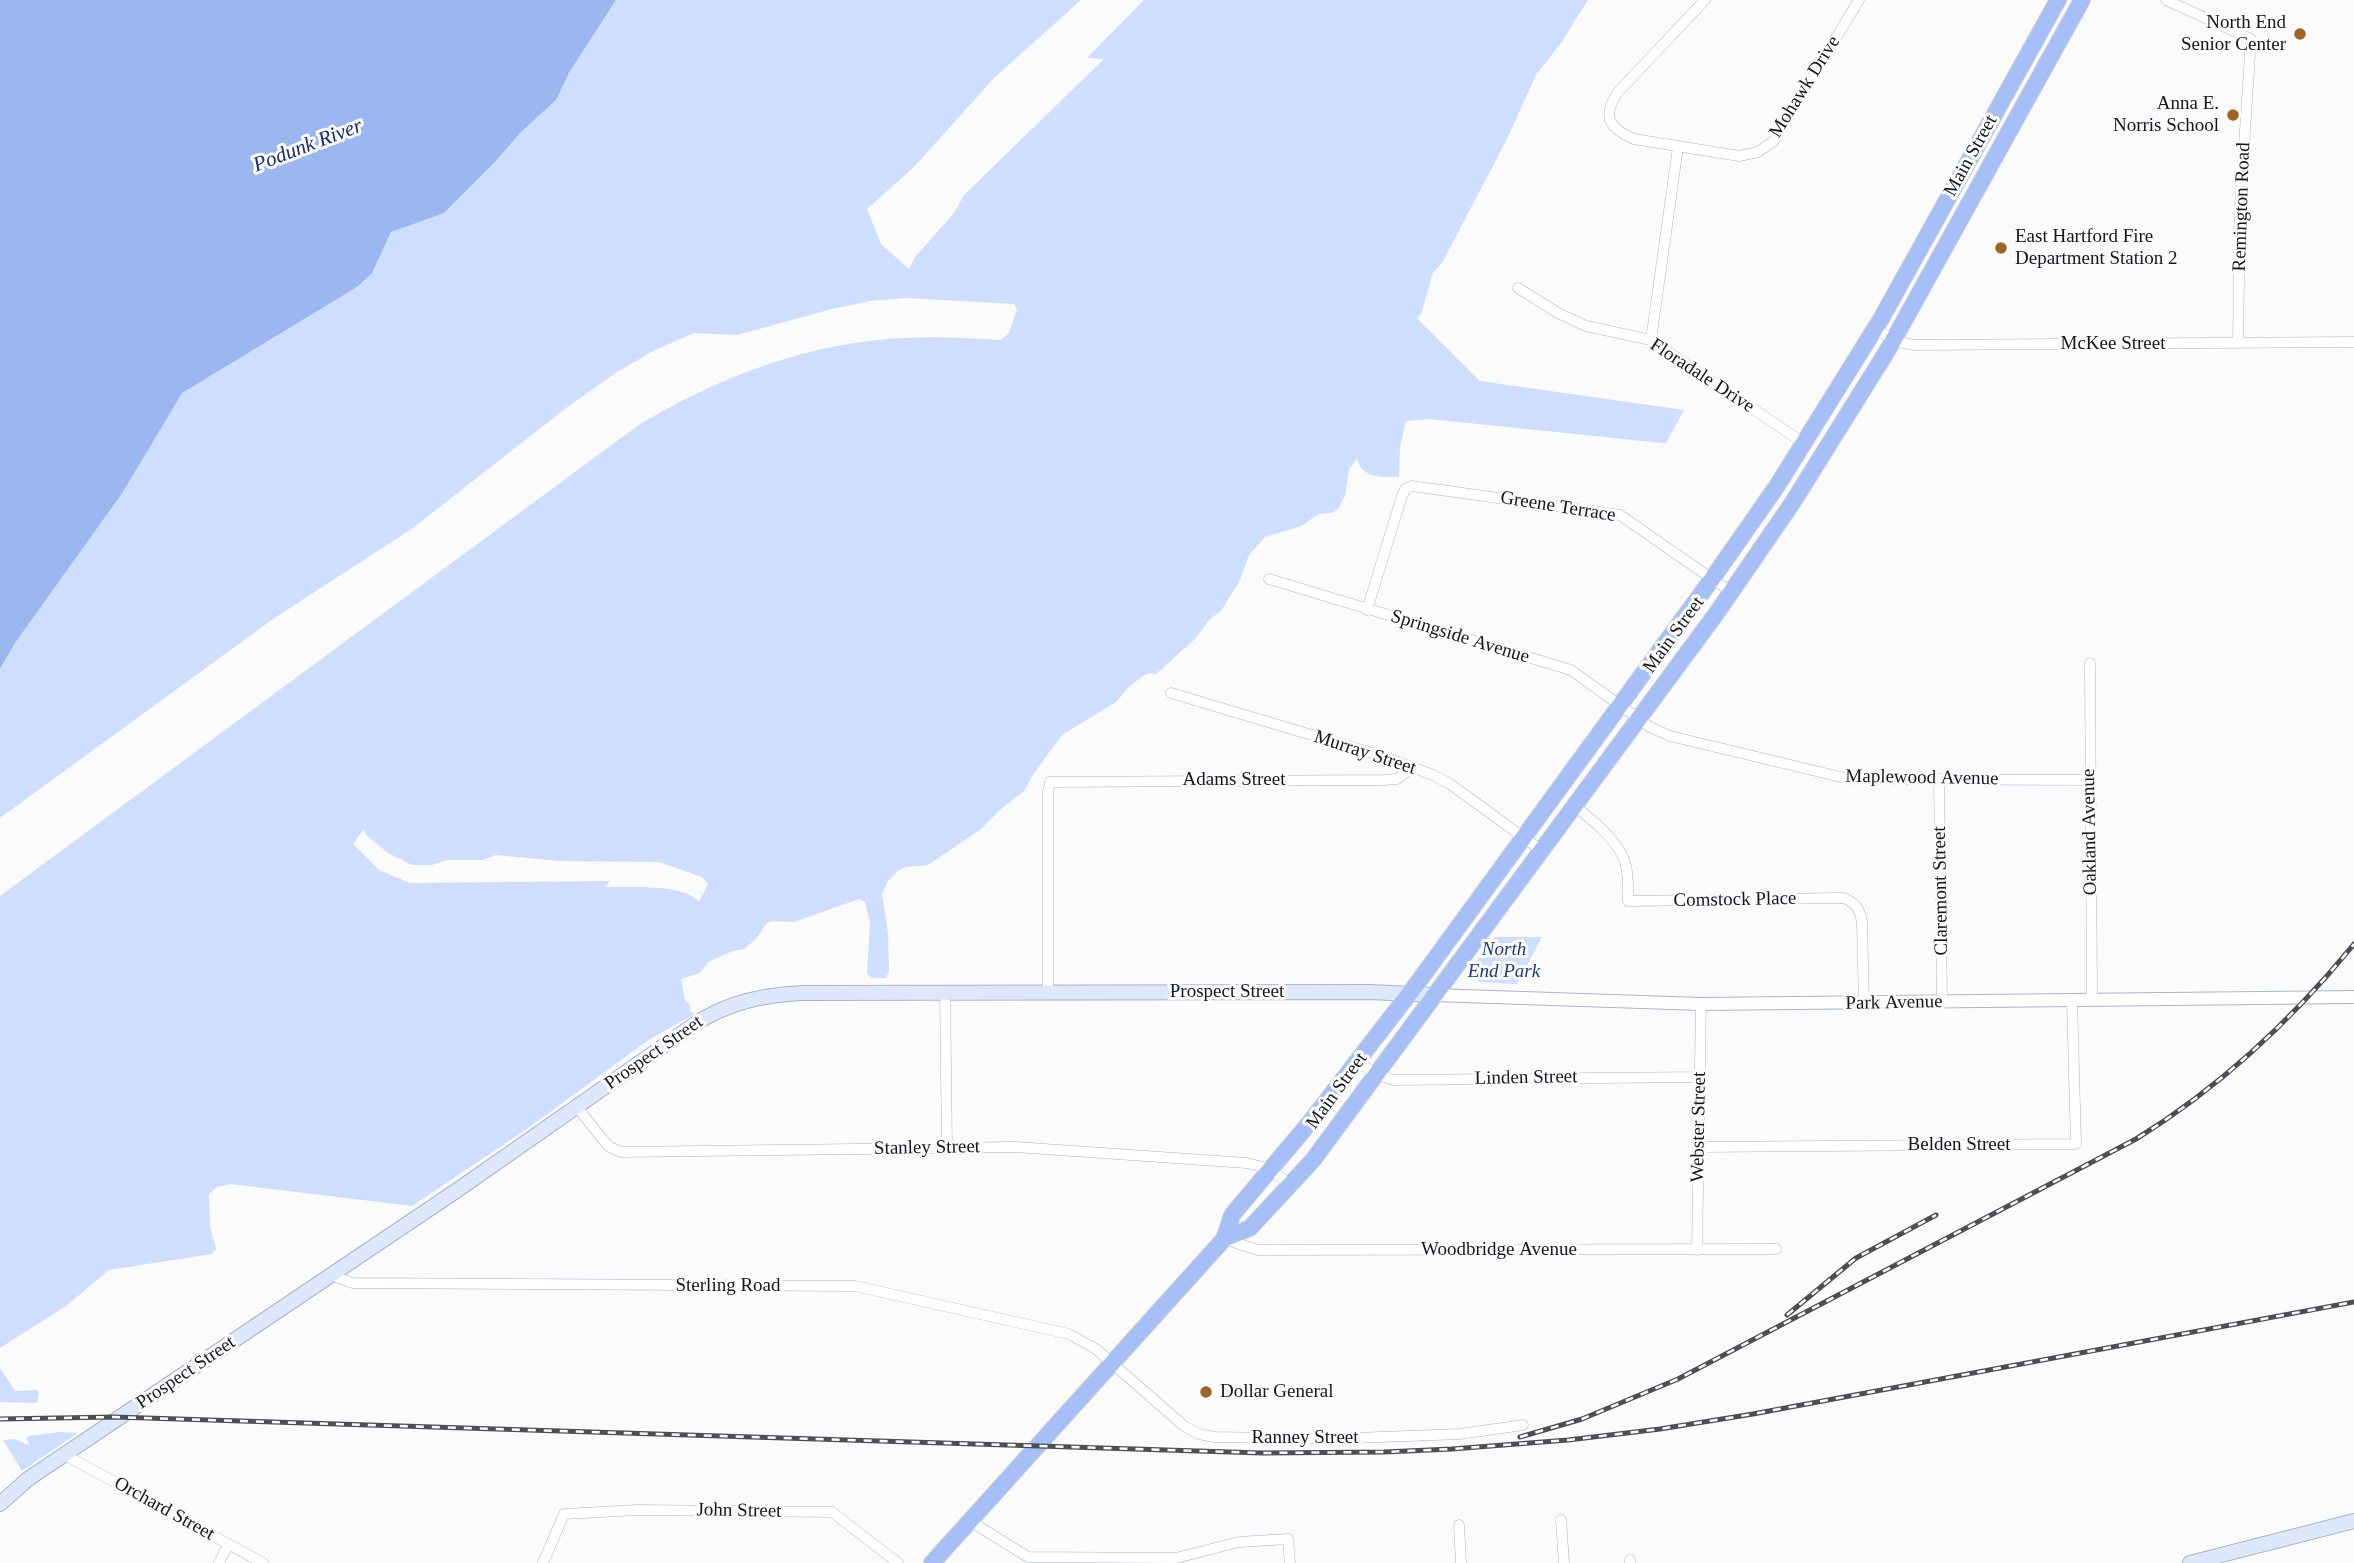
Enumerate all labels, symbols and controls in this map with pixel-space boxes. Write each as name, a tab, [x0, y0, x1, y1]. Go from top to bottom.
place label: North End Senior Center	[2181, 12, 2286, 56]
marker: North End Senior Center	[2292, 26, 2308, 42]
street label: Mohawk Drive	[1765, 32, 1845, 142]
place label: Anna E. Norris School	[2113, 93, 2219, 137]
marker: Anna E. Norris School	[2225, 107, 2241, 123]
street label: Main Street	[1939, 111, 2003, 201]
water label: Podunk River	[250, 114, 366, 178]
street label: Remington Road	[2228, 142, 2256, 272]
place label: East Hartford Fire Department Station 2	[2015, 226, 2178, 270]
marker: East Hartford Fire Department Station 2	[1993, 240, 2009, 256]
street label: McKee Street	[2061, 333, 2165, 355]
street label: Floradale Drive	[1646, 334, 1758, 418]
street label: Greene Terrace	[1499, 487, 1617, 527]
street label: Main Street	[1639, 592, 1709, 678]
street label: Springside Avenue	[1388, 605, 1532, 669]
street label: Murray Street	[1311, 726, 1419, 780]
street label: Maplewood Avenue	[1845, 765, 1999, 791]
street label: Oakland Avenue	[2077, 768, 2103, 896]
street label: Adams Street	[1183, 769, 1285, 791]
street label: Claremont Street	[1928, 826, 1954, 956]
street label: Comstock Place	[1673, 888, 1797, 912]
park label: North End Park	[1468, 939, 1540, 983]
street label: Prospect Street	[1170, 981, 1284, 1003]
street label: Park Avenue	[1845, 991, 1943, 1015]
street label: Prospect Street	[601, 1011, 707, 1095]
street label: Main Street	[1302, 1048, 1372, 1134]
street label: Linden Street	[1474, 1066, 1578, 1090]
street label: Webster Street	[1687, 1071, 1711, 1183]
street label: Belden Street	[1908, 1134, 2010, 1156]
street label: Stanley Street	[874, 1136, 980, 1160]
street label: Woodbridge Avenue	[1421, 1239, 1577, 1261]
street label: Sterling Road	[675, 1275, 781, 1297]
street label: Prospect Street	[132, 1332, 240, 1414]
place label: Dollar General	[1220, 1381, 1333, 1403]
marker: Dollar General	[1198, 1384, 1214, 1400]
street label: Ranney Street	[1251, 1427, 1359, 1449]
street label: Orchard Street	[110, 1472, 218, 1546]
street label: John Street	[696, 1499, 782, 1523]

